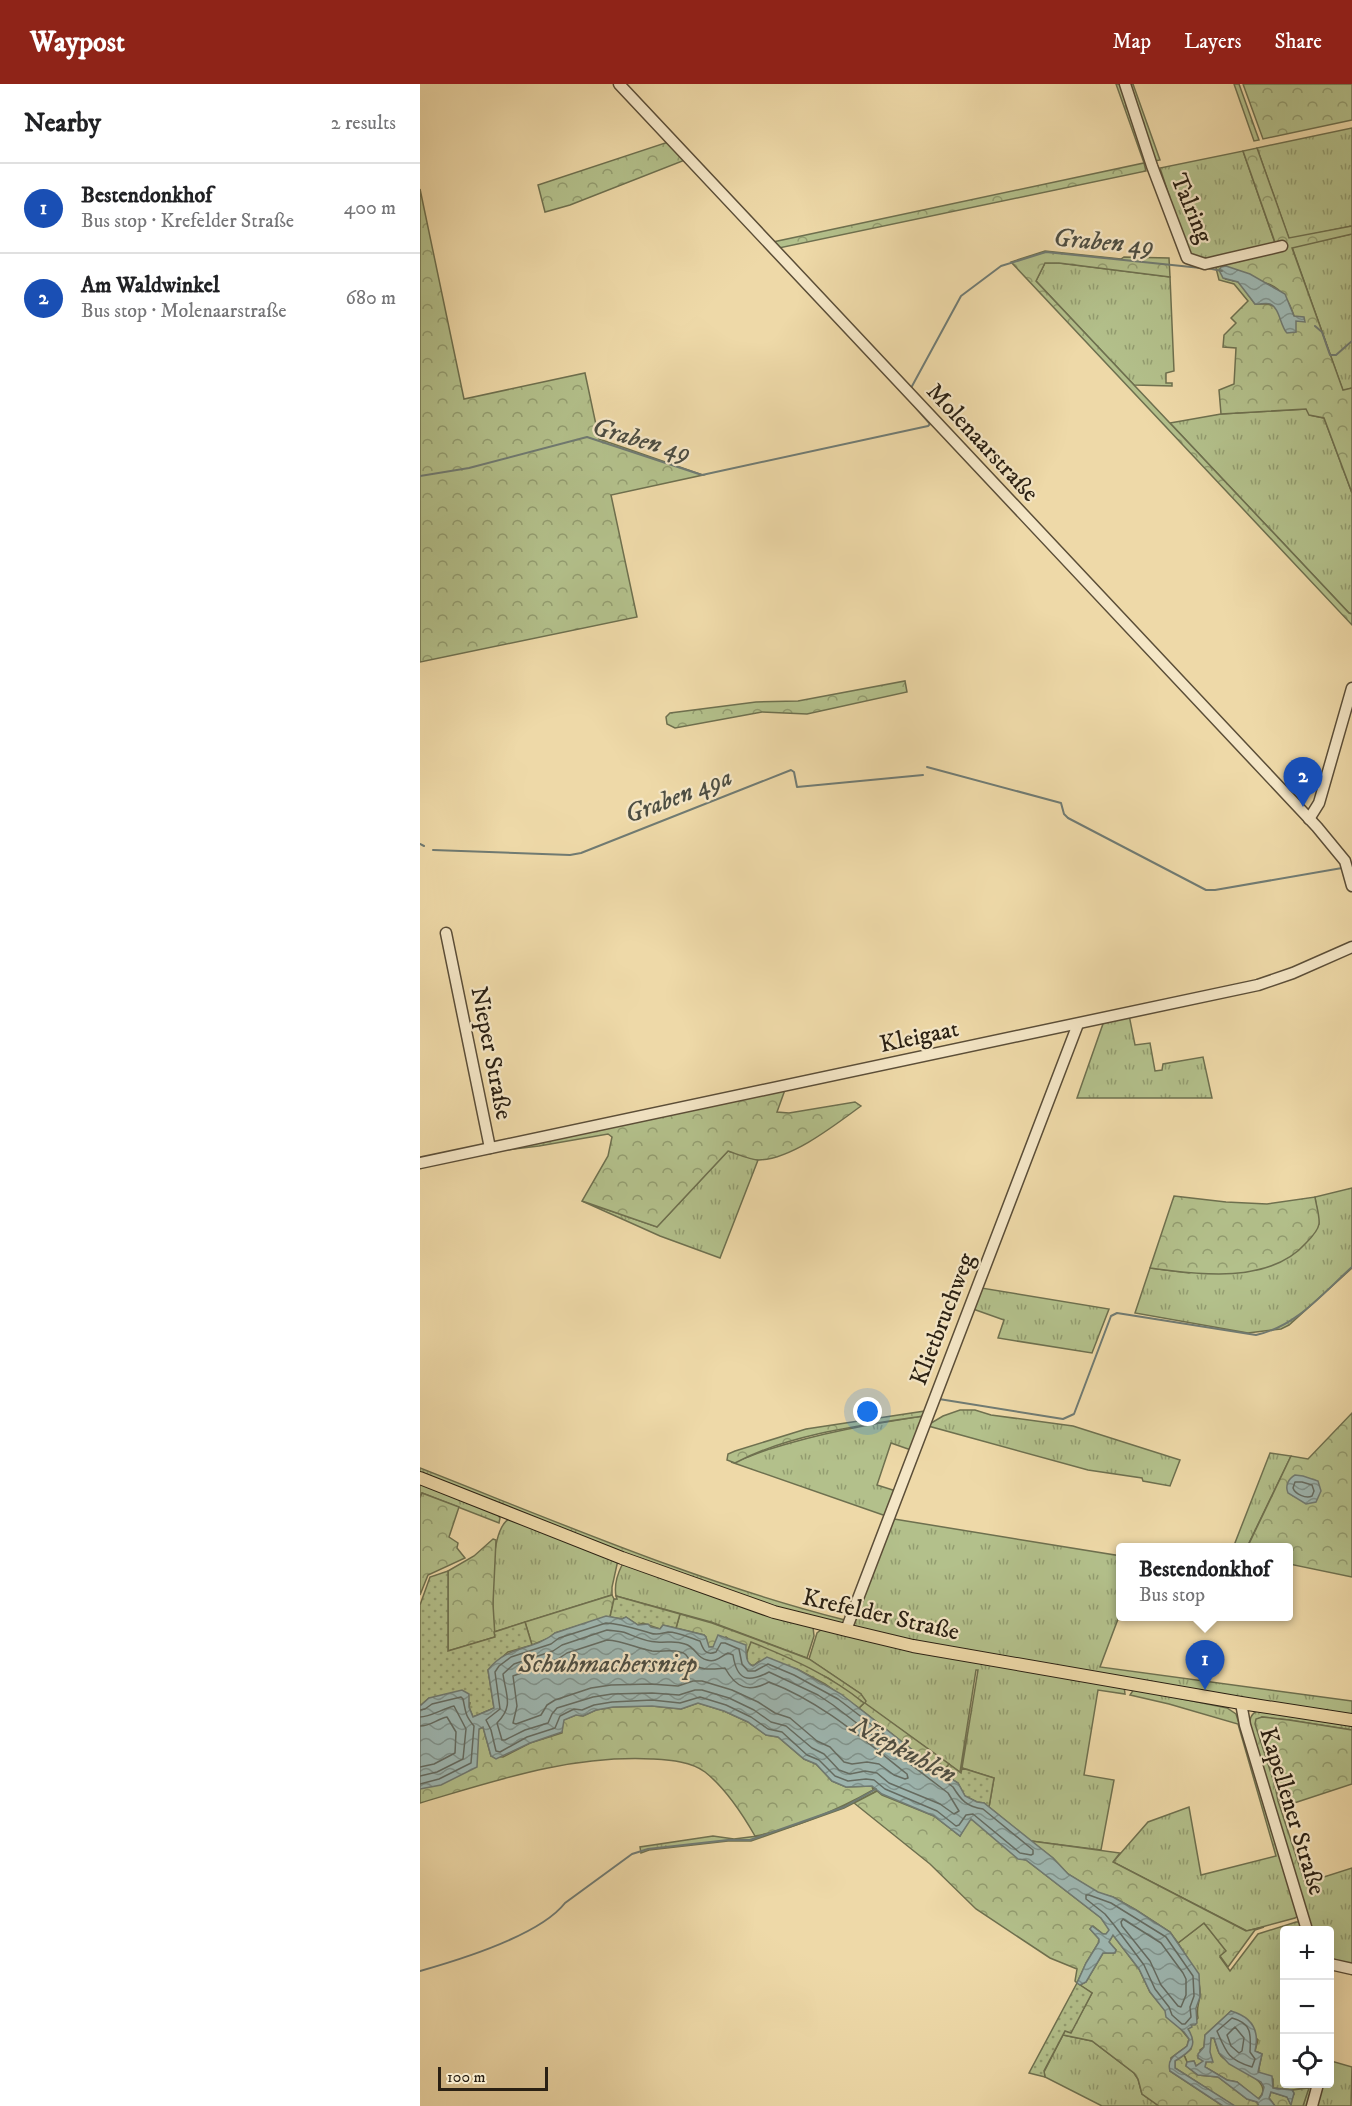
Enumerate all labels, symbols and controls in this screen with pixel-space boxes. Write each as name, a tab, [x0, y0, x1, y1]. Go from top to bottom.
text: Waypost	[30, 25, 125, 60]
text: Map	[1112, 29, 1151, 55]
text: Layers	[1184, 29, 1242, 55]
text: Share	[1275, 29, 1322, 55]
text: Nearby	[24, 107, 101, 140]
text: 2 results	[331, 111, 396, 136]
street label: Talring	[1163, 169, 1219, 248]
text: Bestendonkhof	[81, 182, 212, 209]
text: 1	[40, 196, 47, 221]
text: 400 m	[344, 196, 396, 221]
text: Bus stop · Krefelder Straße	[81, 209, 294, 234]
water label: Graben 49	[1052, 222, 1156, 263]
text: Am Waldwinkel	[81, 272, 220, 299]
text: 2	[39, 286, 48, 311]
text: 680 m	[346, 286, 396, 311]
text: Bus stop · Molenaarstraße	[81, 299, 287, 324]
street label: Molenaarstraße	[920, 377, 1045, 508]
water label: Graben 49	[588, 411, 695, 470]
pin: 2	[1284, 758, 1322, 807]
water label: Graben 49a	[620, 761, 737, 832]
street label: Nieper Straße	[463, 984, 519, 1122]
street label: Kleigaat	[877, 1014, 962, 1060]
street label: Klietbruchweg	[904, 1249, 982, 1390]
your location	[853, 1397, 882, 1426]
popup	[1116, 1543, 1293, 1621]
text: Bestendonkhof	[1139, 1556, 1270, 1583]
street label: Krefelder Straße	[799, 1582, 962, 1648]
text: Bus stop	[1139, 1583, 1205, 1608]
pin: 1	[1186, 1640, 1224, 1690]
water label: Schuhmachersniep	[517, 1648, 698, 1681]
water label: Niepkuhlen	[843, 1708, 962, 1792]
street label: Kapellener Straße	[1252, 1724, 1332, 1899]
map controls	[1280, 1926, 1334, 2088]
button: +	[1280, 1926, 1334, 1980]
button: −	[1280, 1980, 1334, 2034]
button: locate	[1280, 2034, 1334, 2088]
scale bar	[438, 2064, 548, 2092]
text: 100 m	[447, 2067, 486, 2087]

